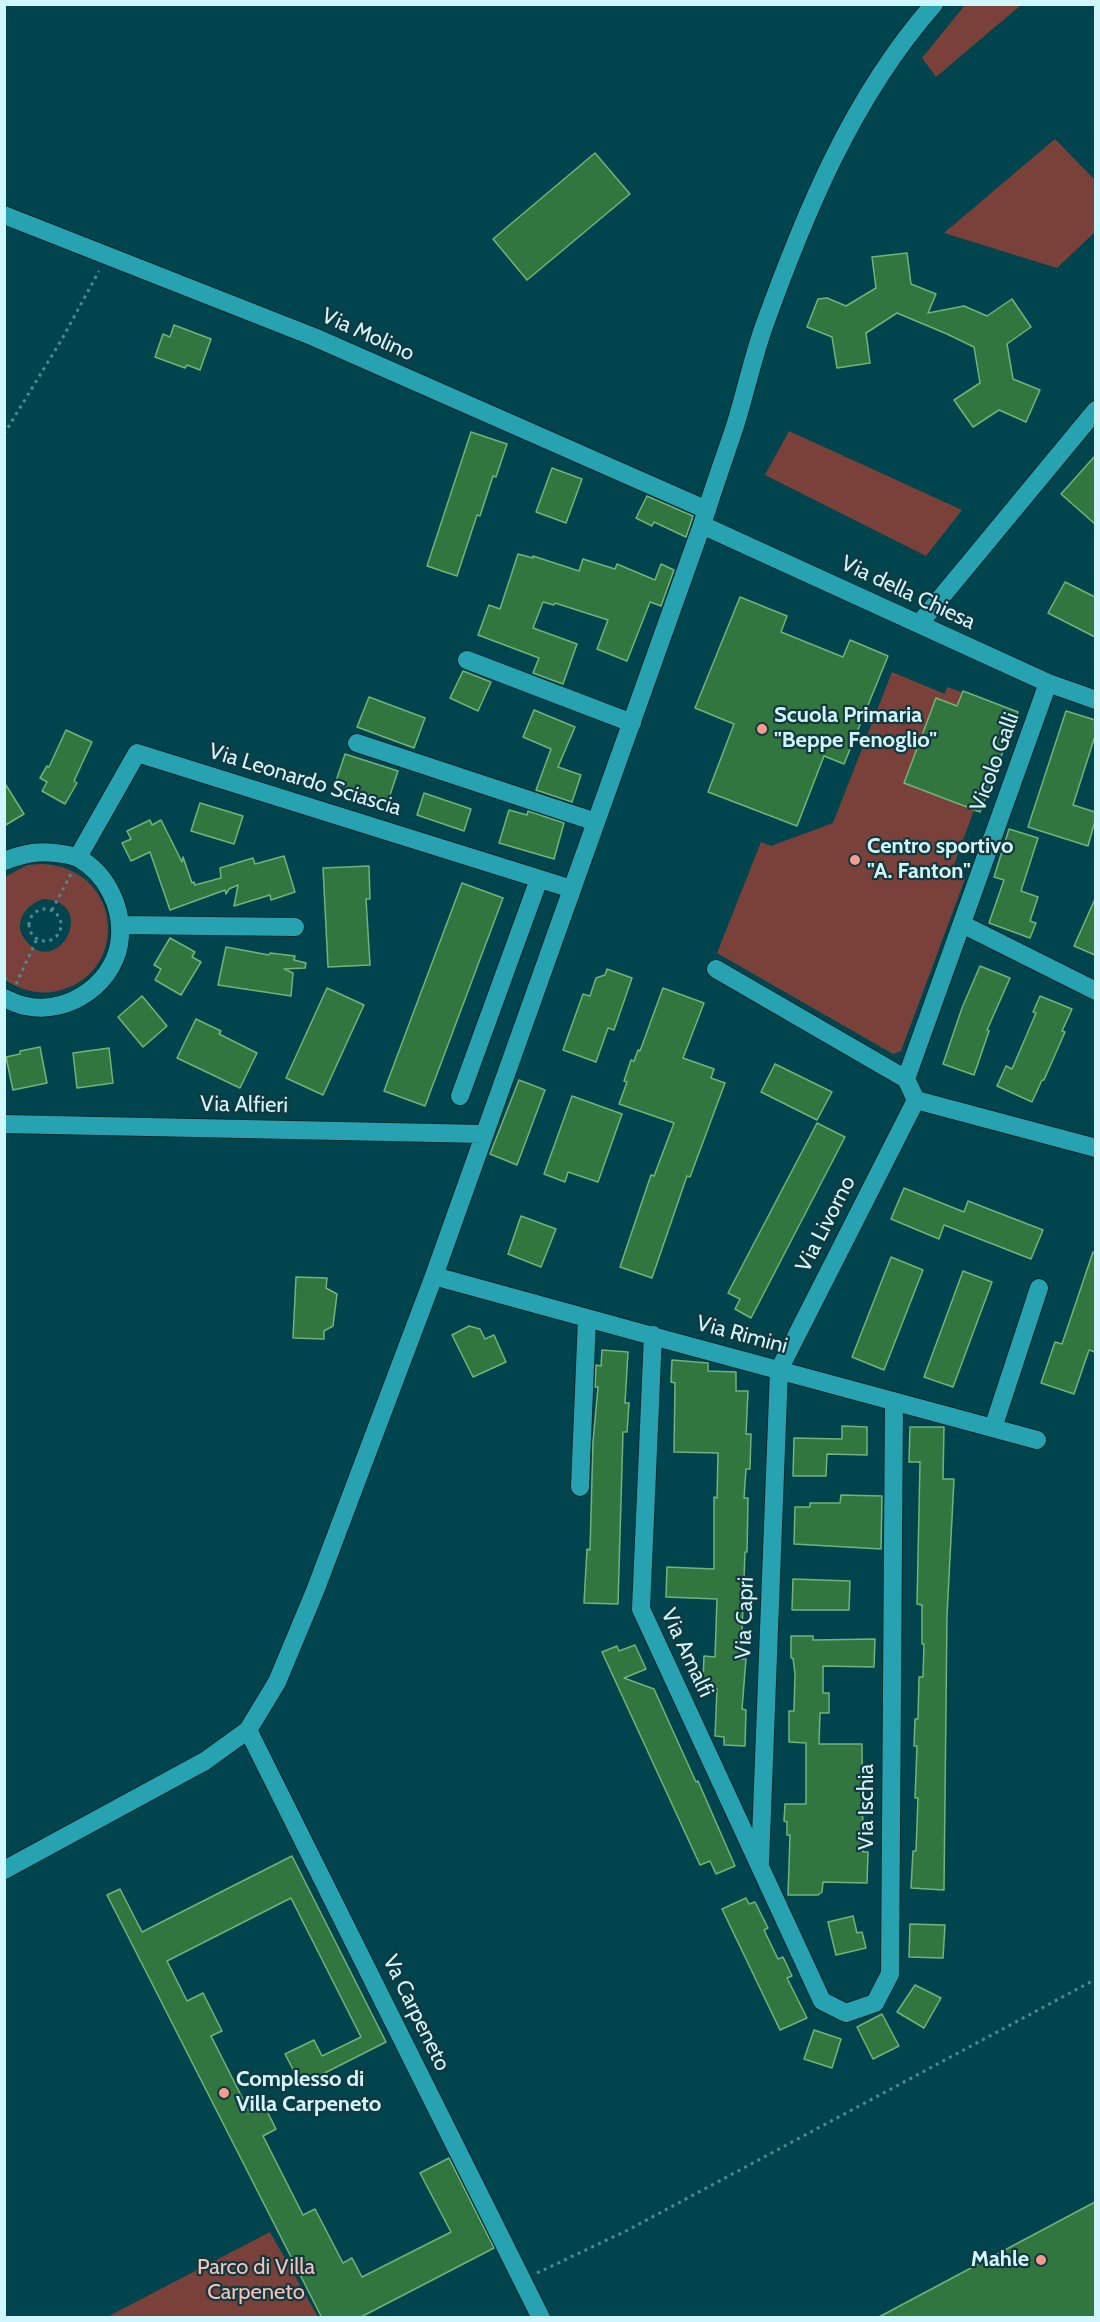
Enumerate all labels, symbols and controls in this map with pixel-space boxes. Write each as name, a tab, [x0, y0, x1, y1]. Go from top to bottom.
street label: Via Molino	[318, 303, 418, 367]
street label: Via della Chiesa	[837, 550, 979, 636]
place label: Scuola Primaria "Beppe Fenoglio"	[774, 703, 937, 754]
street label: Vicolo Galli	[965, 709, 1025, 815]
marker: Scuola Primaria "Beppe Fenoglio"	[755, 722, 769, 736]
street label: Via Leonardo Sciascia	[206, 738, 404, 822]
place label: Centro sportivo "A. Fanton"	[867, 834, 1013, 885]
marker: Centro sportivo "A. Fanton"	[848, 853, 862, 867]
street label: Via Alfieri	[200, 1091, 288, 1119]
street label: Via Livorno	[791, 1172, 861, 1276]
street label: Via Rimini	[694, 1310, 790, 1360]
street label: Via Capri	[730, 1576, 760, 1660]
street label: Via Amalfi	[655, 1604, 719, 1702]
street label: Via Ischia	[854, 1764, 880, 1850]
street label: Va Carpeneto	[377, 1951, 455, 2075]
place label: Complesso di Villa Carpeneto	[236, 2067, 381, 2118]
marker: Complesso di Villa Carpeneto	[217, 2086, 231, 2100]
place label: Mahle	[971, 2247, 1029, 2273]
marker: Mahle	[1034, 2253, 1048, 2267]
park label: Parco di Villa Carpeneto	[197, 2255, 315, 2306]

